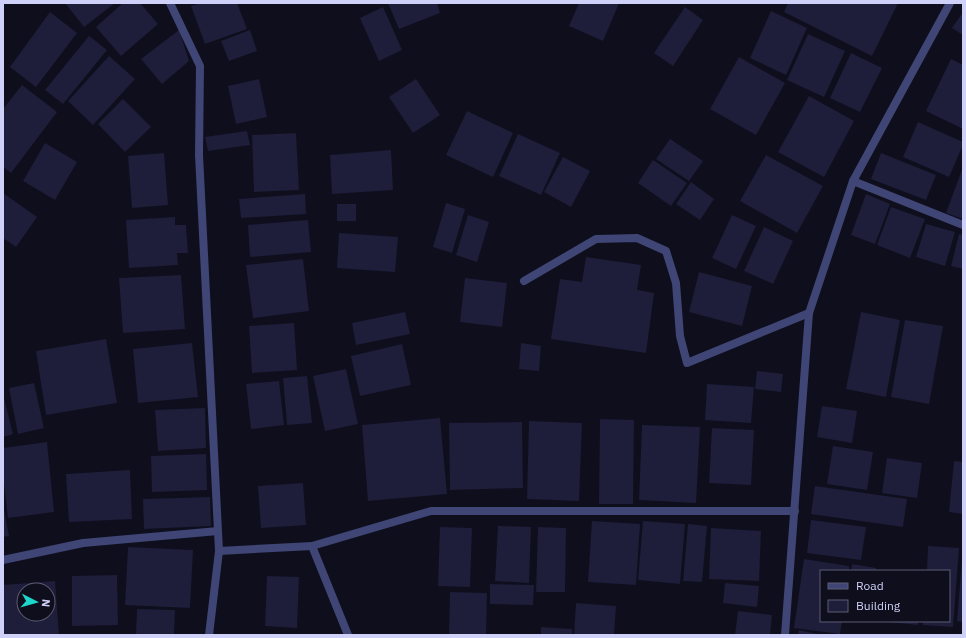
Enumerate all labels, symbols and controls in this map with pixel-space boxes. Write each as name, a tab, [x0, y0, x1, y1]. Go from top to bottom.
legend	[820, 570, 950, 622]
text: Road	[856, 578, 884, 593]
north arrow	[16, 582, 56, 622]
text: N	[39, 598, 53, 608]
text: Building	[856, 598, 901, 613]

